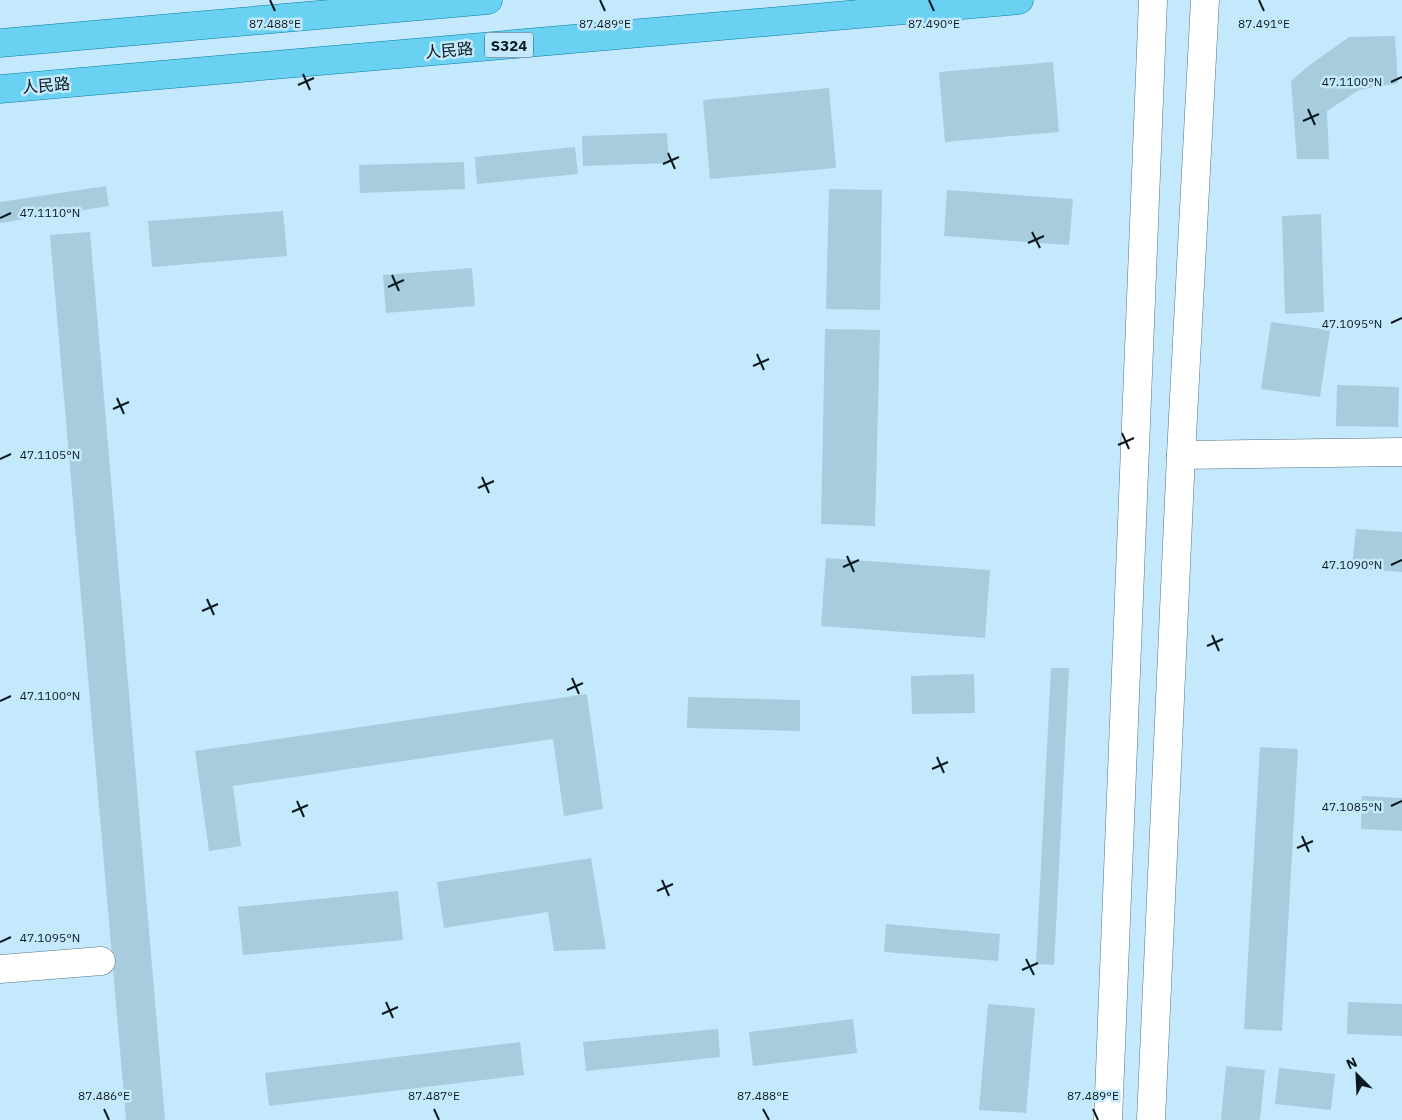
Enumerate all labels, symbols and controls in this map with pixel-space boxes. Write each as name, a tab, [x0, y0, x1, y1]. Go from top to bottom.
text: 87.488°E	[249, 16, 301, 31]
text: 87.489°E	[579, 16, 631, 31]
text: 87.490°E	[908, 16, 960, 31]
text: 87.491°E	[1238, 16, 1290, 31]
road number: S324	[485, 32, 533, 58]
street label: 人民路	[424, 38, 474, 62]
street label: 人民路	[21, 73, 71, 97]
text: 47.1100°N	[1322, 74, 1382, 89]
text: 47.1110°N	[20, 205, 80, 220]
text: 47.1095°N	[1322, 316, 1382, 331]
text: 47.1105°N	[20, 447, 80, 462]
text: 47.1090°N	[1322, 557, 1382, 572]
text: 47.1100°N	[20, 688, 80, 703]
text: 47.1085°N	[1322, 799, 1382, 814]
text: 47.1095°N	[20, 930, 80, 945]
north arrow	[1332, 1050, 1382, 1100]
text: N	[1343, 1053, 1360, 1073]
text: 87.486°E	[78, 1088, 130, 1103]
text: 87.487°E	[408, 1088, 460, 1103]
text: 87.488°E	[737, 1088, 789, 1103]
text: 87.489°E	[1067, 1088, 1119, 1103]

